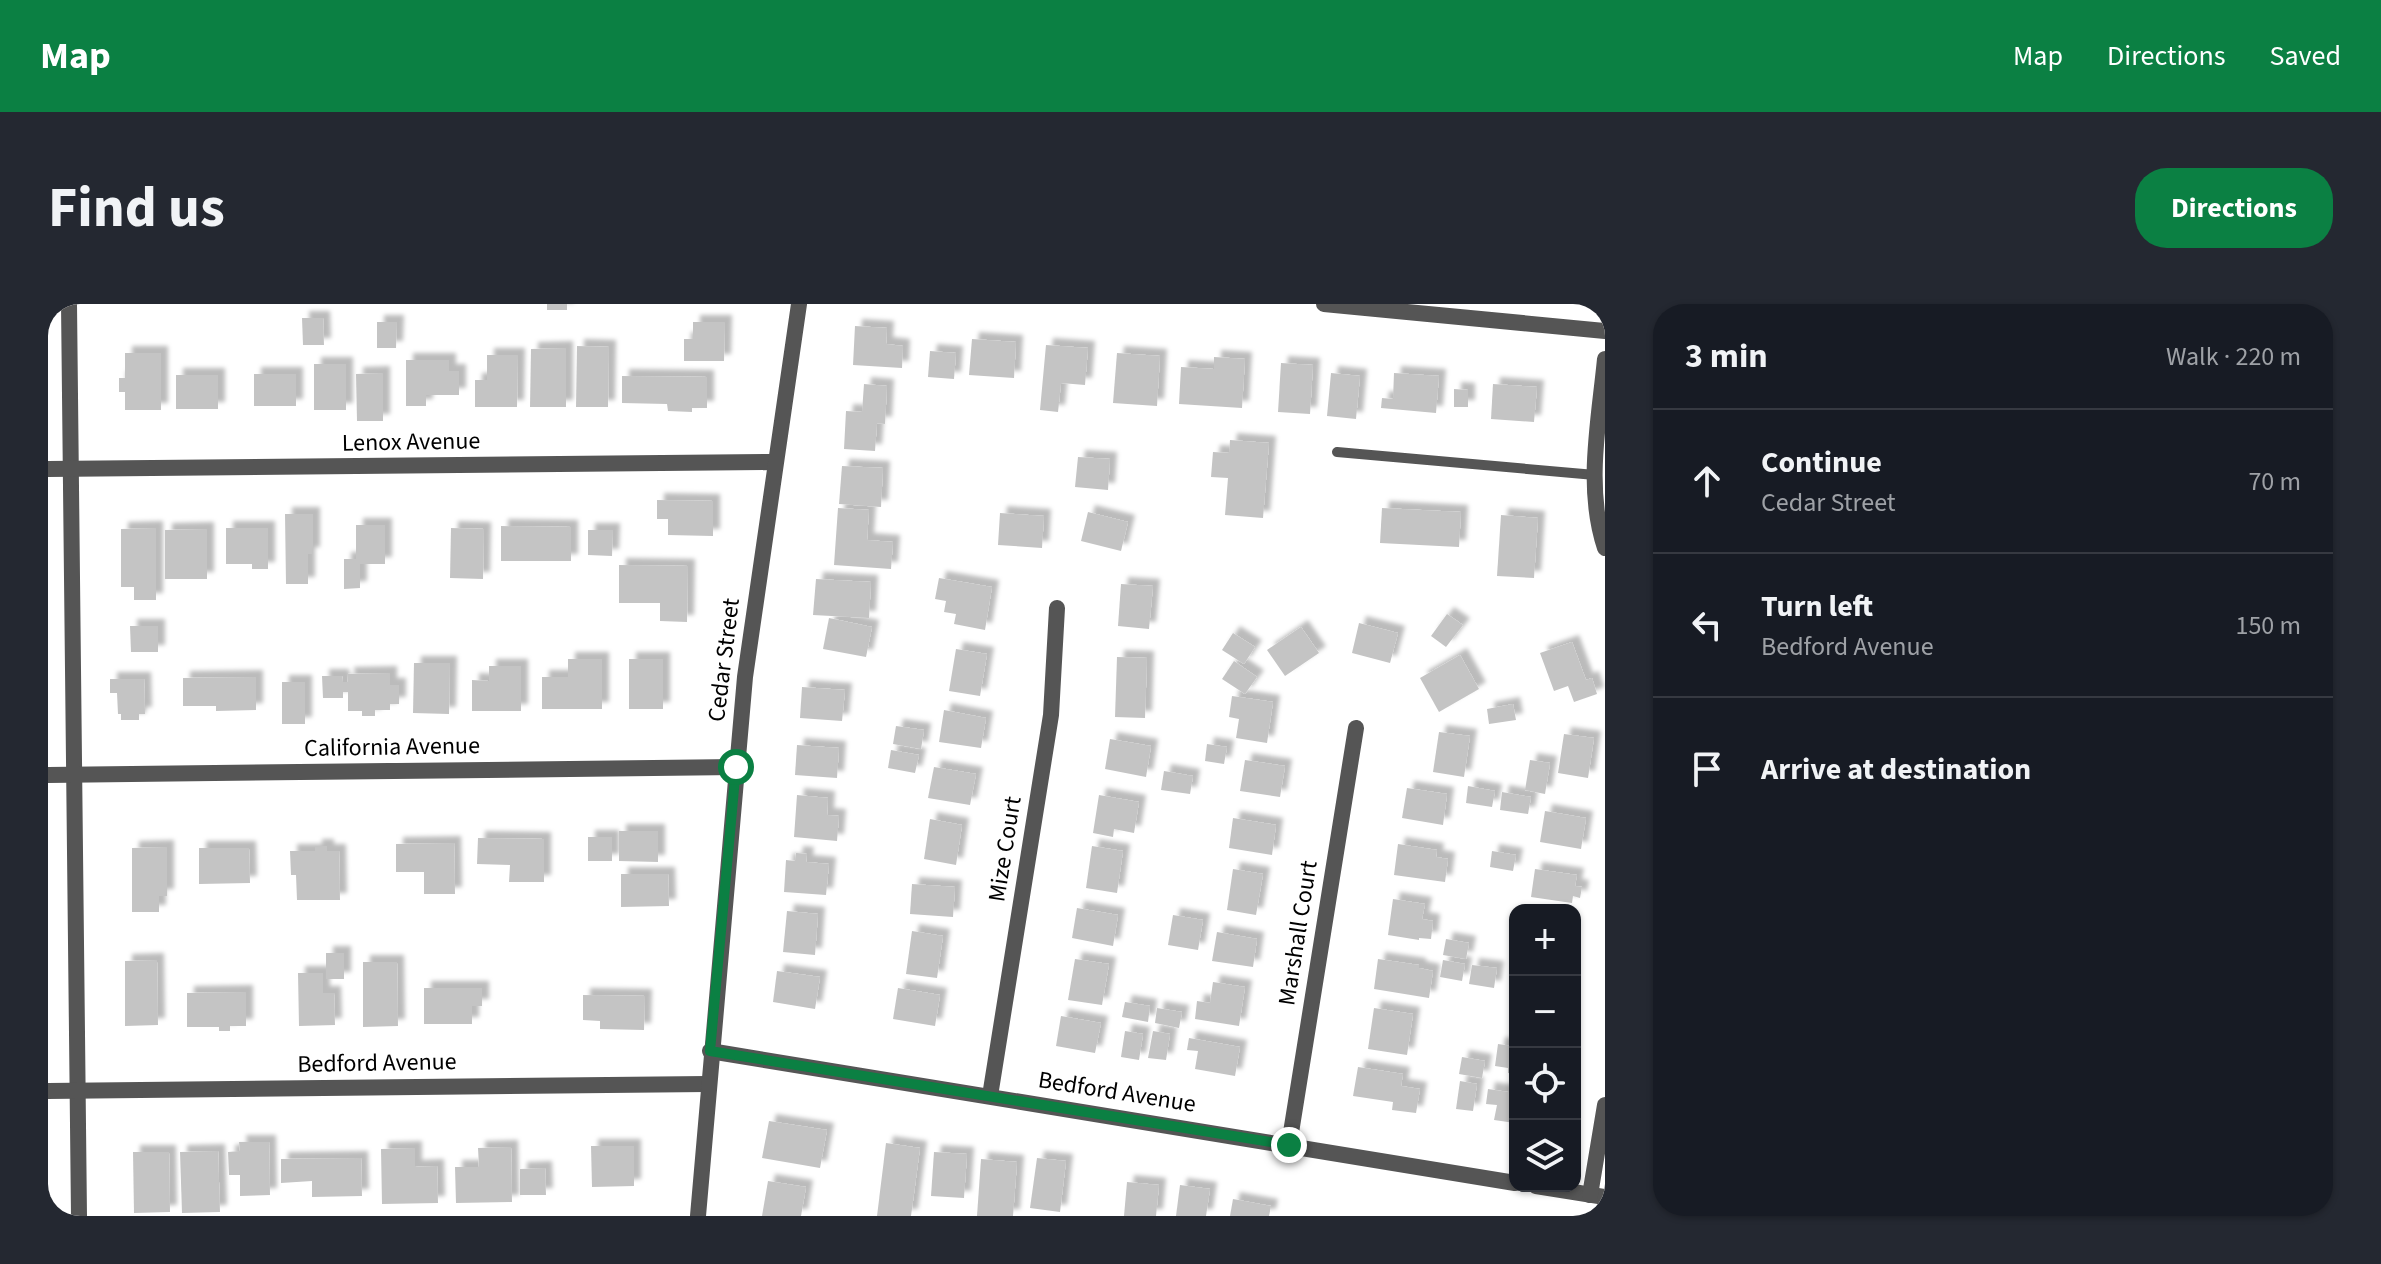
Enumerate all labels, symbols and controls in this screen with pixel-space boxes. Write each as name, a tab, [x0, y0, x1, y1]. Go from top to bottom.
text: Map	[40, 29, 111, 83]
text: Map	[2013, 36, 2063, 76]
text: Directions	[2107, 36, 2226, 76]
text: Saved	[2270, 36, 2341, 76]
button: Directions	[2135, 168, 2333, 248]
text: Find us	[48, 169, 225, 248]
text: 3 min	[1685, 332, 1768, 381]
text: Walk · 220 m	[2166, 338, 2301, 375]
street label: Lenox Avenue	[341, 423, 481, 461]
text: Continue	[1761, 441, 1882, 484]
icon: ahead	[1685, 459, 1729, 503]
text: 70 m	[2248, 463, 2301, 500]
text: Cedar Street	[1761, 484, 1896, 521]
text: Turn left	[1761, 585, 1873, 628]
street label: Cedar Street	[699, 596, 749, 724]
icon: left	[1685, 603, 1729, 647]
text: 150 m	[2235, 607, 2301, 644]
text: Bedford Avenue	[1761, 628, 1934, 665]
street label: California Avenue	[304, 728, 480, 766]
icon: arrive	[1685, 747, 1729, 791]
text: Arrive at destination	[1761, 748, 2031, 791]
route start	[718, 749, 754, 785]
street label: Mize Court	[979, 794, 1031, 904]
street label: Marshall Court	[1269, 858, 1327, 1008]
map controls	[1509, 904, 1581, 1192]
button: +	[1509, 904, 1581, 976]
button: −	[1509, 976, 1581, 1048]
street label: Bedford Avenue	[297, 1044, 457, 1082]
button: locate	[1509, 1048, 1581, 1120]
street label: Bedford Avenue	[1036, 1062, 1198, 1122]
button: layers	[1509, 1120, 1581, 1192]
route end	[1271, 1127, 1307, 1163]

